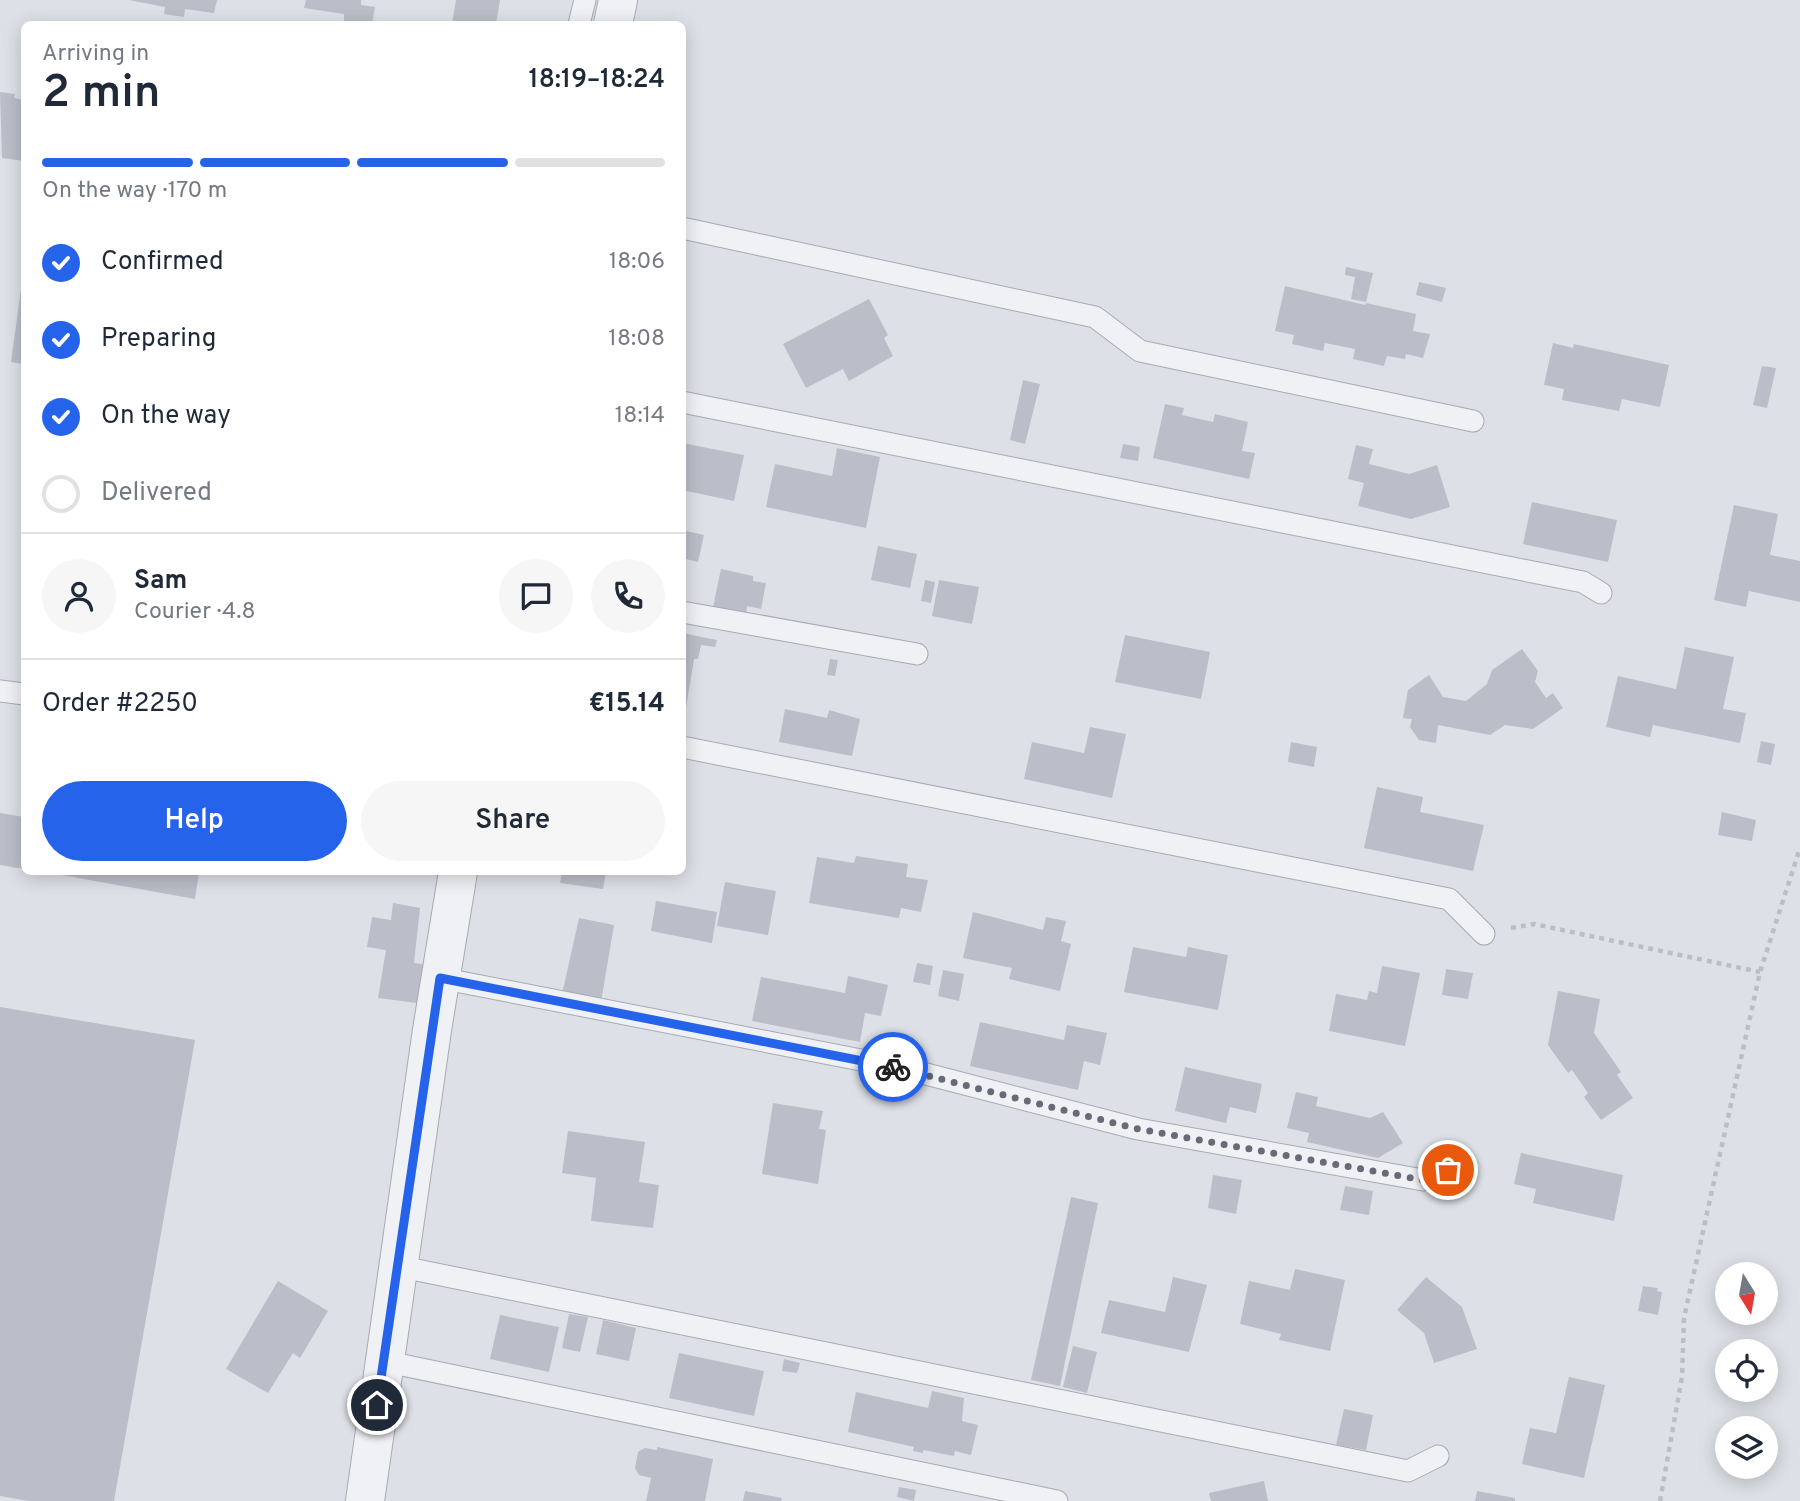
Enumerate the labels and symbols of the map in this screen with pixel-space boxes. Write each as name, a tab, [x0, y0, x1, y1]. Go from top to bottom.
courier	[858, 1032, 928, 1102]
pin	[1418, 1140, 1478, 1200]
north arrow	[1715, 1262, 1778, 1325]
pin	[347, 1375, 407, 1435]

